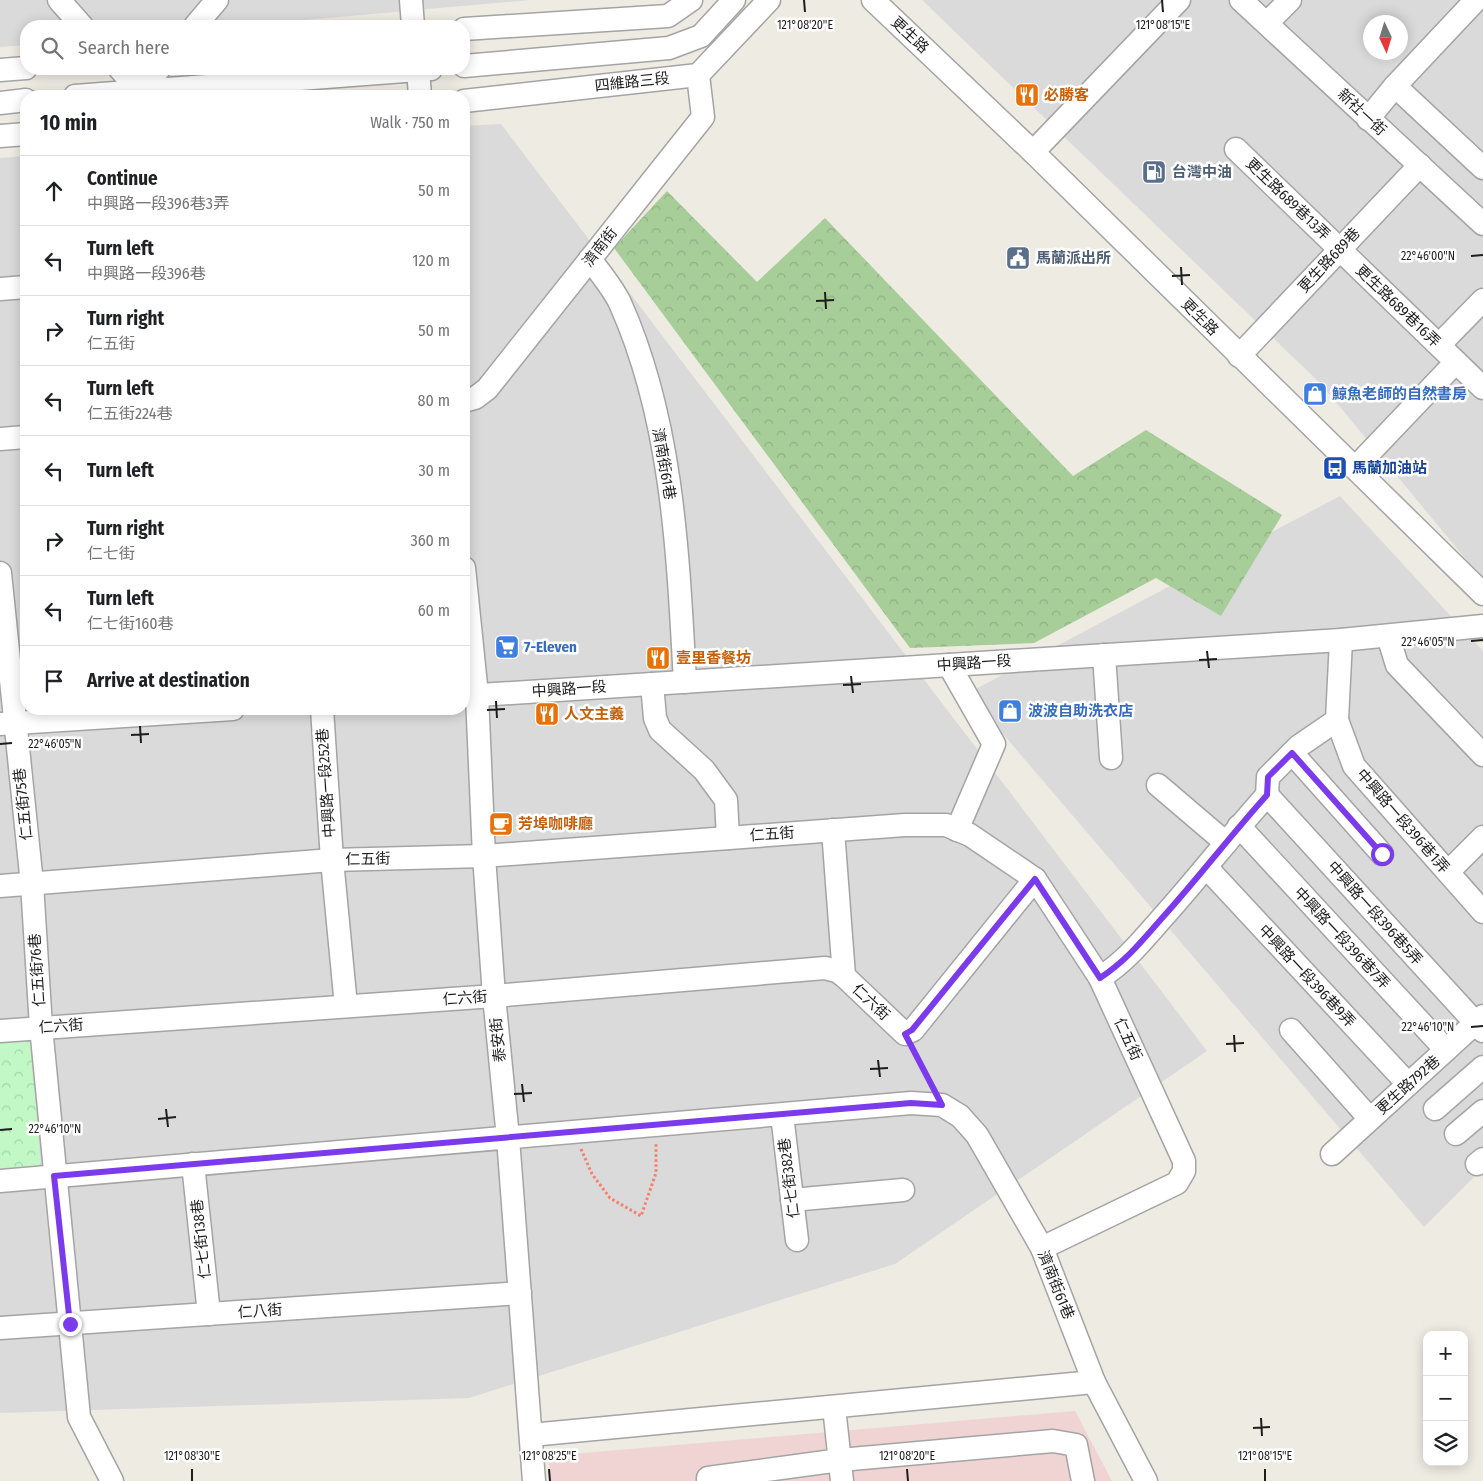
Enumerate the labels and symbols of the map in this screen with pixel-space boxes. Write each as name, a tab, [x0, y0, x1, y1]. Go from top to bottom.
street label: 更生路	[887, 13, 933, 57]
north arrow	[1363, 15, 1408, 60]
text: 121°08'20"E	[777, 18, 833, 32]
text: 121°08'15"E	[1136, 18, 1191, 32]
street label: 四維路三段	[594, 69, 670, 95]
restaurant icon: 必勝客	[1014, 82, 1040, 108]
street label: 新社一街	[1334, 85, 1390, 139]
place label: 必勝客	[1044, 86, 1089, 104]
street label: 更生路689巷13弄	[1242, 154, 1334, 244]
fuel station icon: 台灣中油	[1141, 159, 1167, 185]
place label: 台灣中油	[1172, 163, 1232, 181]
street label: 濟南街	[579, 224, 621, 270]
street label: 更生路689巷	[1294, 224, 1364, 296]
public building icon: 馬蘭派出所	[1005, 245, 1031, 271]
place label: 馬蘭派出所	[1036, 249, 1111, 267]
text: 22°46'00"N	[1401, 249, 1455, 263]
street label: 更生路689巷16弄	[1352, 261, 1444, 351]
street label: 更生路	[1178, 295, 1222, 339]
shop icon: 鯨魚老師的自然書房	[1302, 381, 1328, 407]
place label: 鯨魚老師的自然書房	[1332, 385, 1467, 403]
street label: 濟南街61巷	[649, 427, 679, 501]
bus stop icon: 馬蘭加油站	[1322, 455, 1348, 481]
place label: 馬蘭加油站	[1352, 459, 1427, 477]
supermarket icon: 7-Eleven	[494, 634, 520, 660]
text: 22°46'05"N	[1401, 635, 1455, 649]
place label: 7-Eleven	[524, 638, 577, 656]
restaurant icon: 壹里香餐坊	[645, 645, 671, 671]
place label: 壹里香餐坊	[676, 649, 751, 667]
street label: 中興路一段	[936, 651, 1012, 675]
street label: 中興路一段	[531, 677, 607, 701]
shop icon: 波波自助洗衣店	[997, 698, 1023, 724]
restaurant icon: 人文主義	[534, 701, 560, 727]
place label: 波波自助洗衣店	[1028, 702, 1133, 720]
place label: 人文主義	[564, 705, 624, 723]
street label: 中興路一段252巷	[313, 728, 339, 838]
text: 22°46'05"N	[28, 737, 82, 751]
street label: 中興路一段396巷1弄	[1353, 765, 1453, 877]
street label: 仁五街75巷	[10, 767, 36, 841]
cafe icon: 芳埠咖啡廳	[488, 811, 514, 837]
place label: 芳埠咖啡廳	[518, 815, 593, 833]
street label: 仁五街	[749, 823, 795, 845]
route start	[1371, 843, 1394, 866]
street label: 仁五街	[345, 850, 391, 868]
street label: 中興路一段396巷5弄	[1324, 857, 1426, 969]
street label: 中興路一段396巷7弄	[1290, 883, 1394, 993]
street label: 中興路一段396巷9弄	[1255, 921, 1359, 1031]
street label: 仁五街76巷	[25, 933, 49, 1007]
street label: 仁六街	[848, 980, 894, 1024]
street label: 仁六街	[442, 987, 488, 1009]
street label: 仁六街	[38, 1015, 84, 1037]
street label: 仁五街	[1110, 1015, 1146, 1063]
street label: 泰安街	[487, 1017, 509, 1063]
text: 22°46'10"N	[1402, 1020, 1454, 1034]
street label: 更生路792巷	[1372, 1052, 1444, 1118]
text: 22°46'10"N	[29, 1122, 81, 1136]
street label: 仁七街382巷	[775, 1137, 803, 1219]
street label: 仁七街138巷	[188, 1198, 214, 1280]
street label: 濟南街61巷	[1034, 1248, 1078, 1322]
street label: 仁八街	[237, 1300, 283, 1322]
route end	[59, 1313, 82, 1336]
text: 121°08'30"E	[164, 1449, 220, 1463]
text: 121°08'25"E	[521, 1449, 577, 1463]
text: 121°08'20"E	[879, 1449, 935, 1463]
text: 121°08'15"E	[1238, 1449, 1293, 1463]

